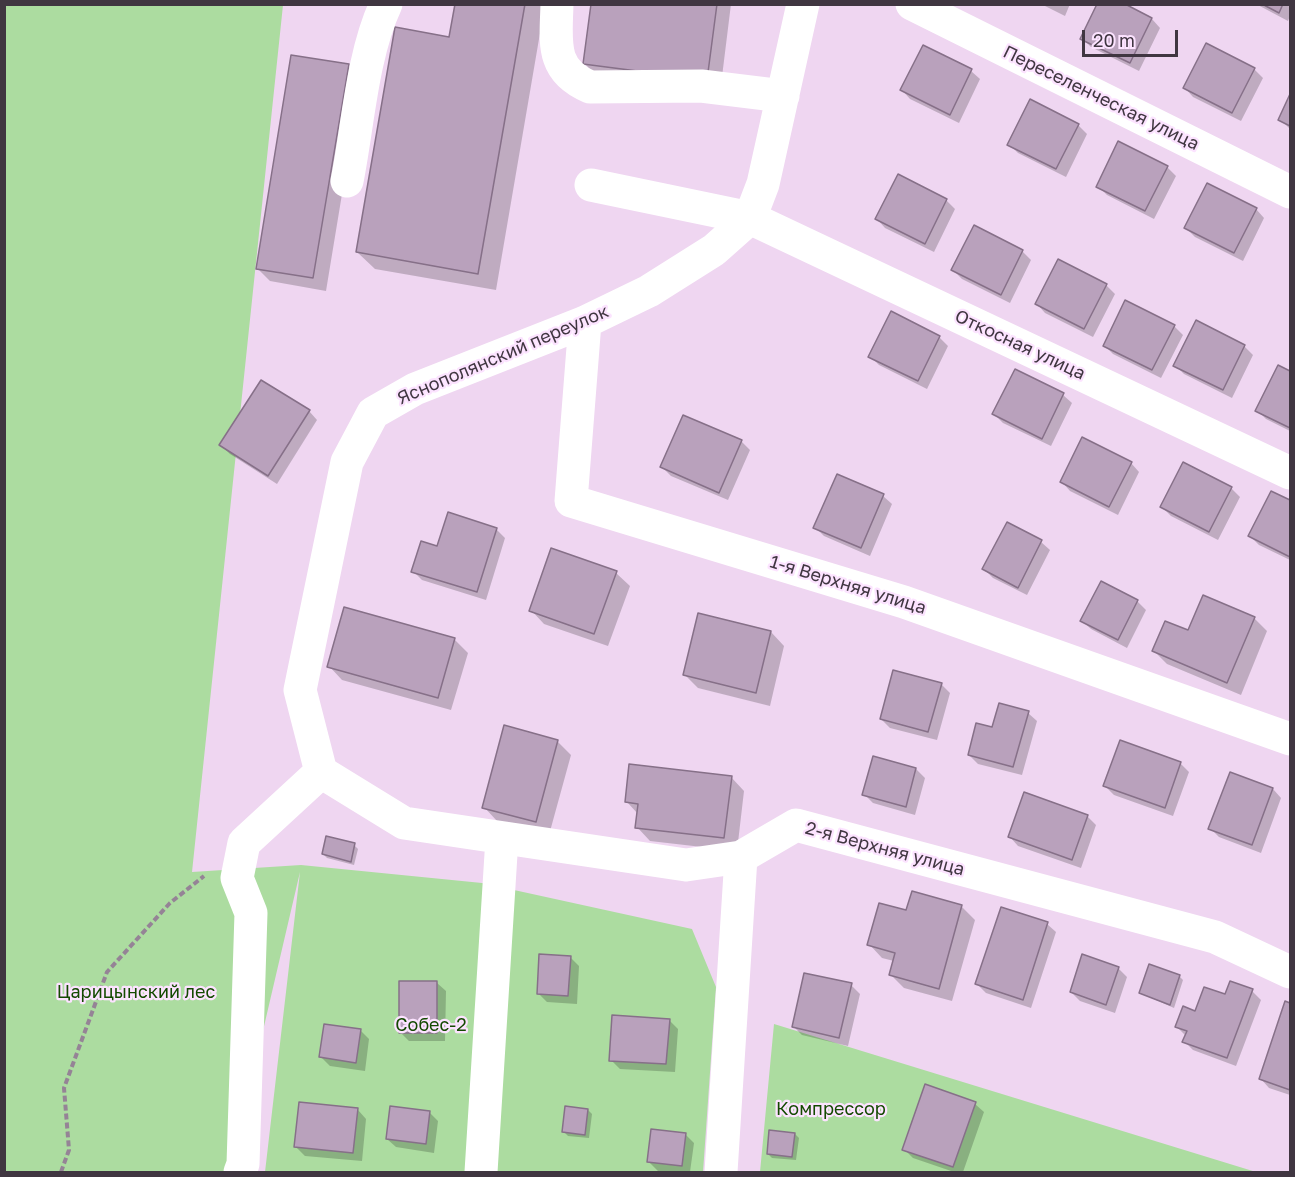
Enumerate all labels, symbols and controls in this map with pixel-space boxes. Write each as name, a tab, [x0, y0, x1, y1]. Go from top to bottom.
scale bar	[1085, 18, 1181, 56]
text: 20 m	[1093, 29, 1135, 51]
street label: Переселенческая улица	[999, 41, 1203, 155]
street label: Яснополянский переулок	[394, 301, 612, 409]
street label: Откосная улица	[951, 305, 1089, 385]
street label: 1-я Верхняя улица	[767, 551, 929, 619]
street label: 2-я Верхняя улица	[803, 817, 967, 881]
park label: Царицынский лес	[57, 981, 215, 1003]
park label: Собес-2	[395, 1014, 467, 1036]
park label: Компрессор	[776, 1098, 886, 1120]

